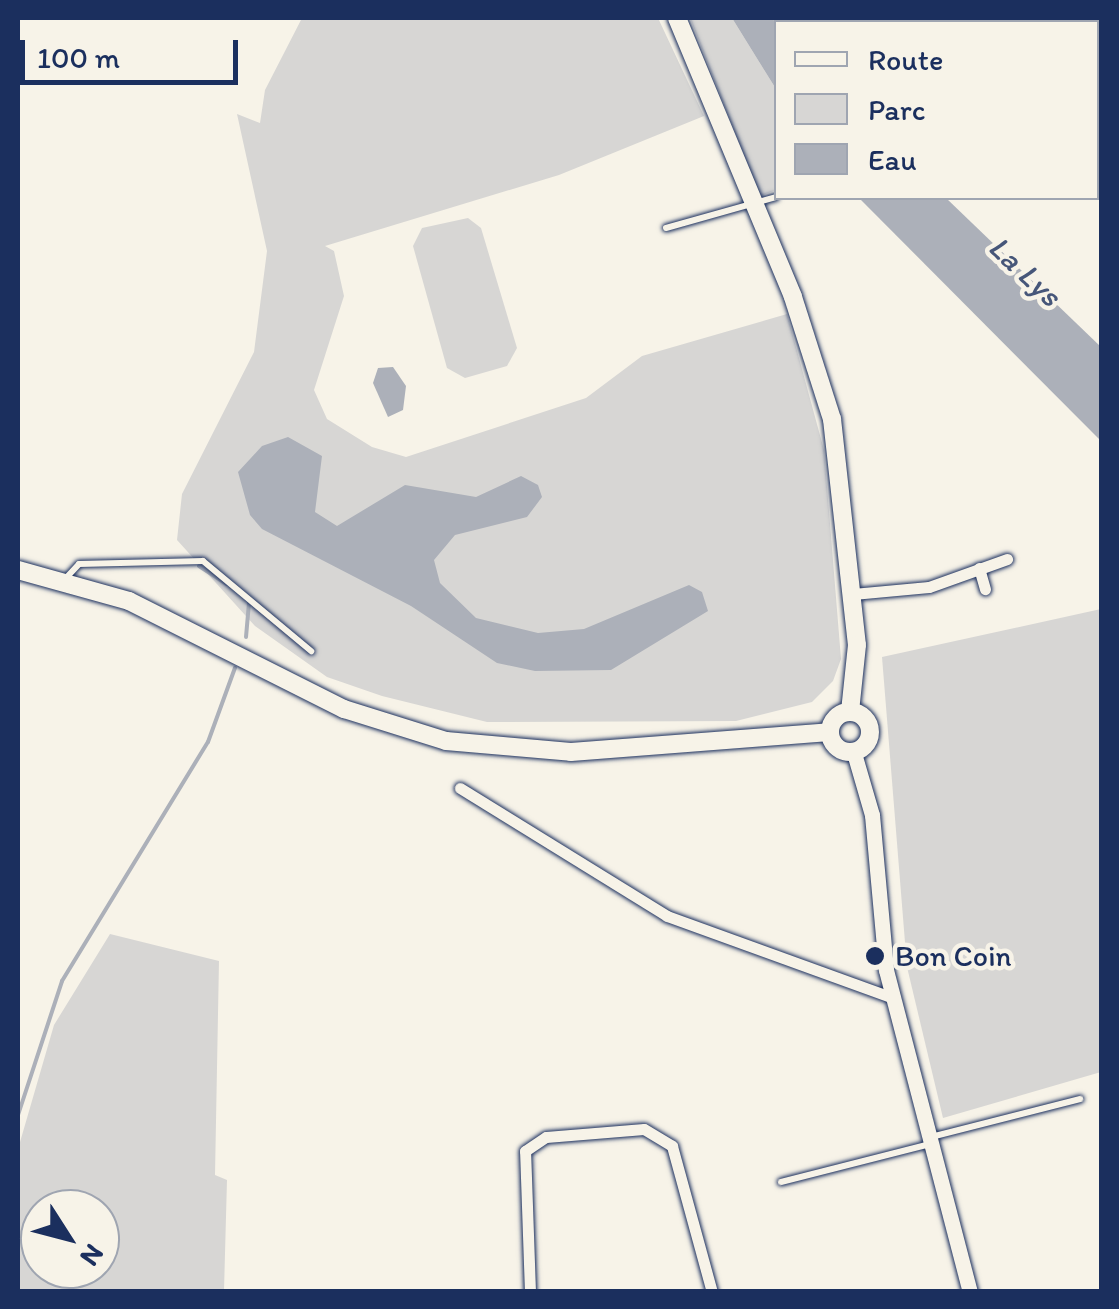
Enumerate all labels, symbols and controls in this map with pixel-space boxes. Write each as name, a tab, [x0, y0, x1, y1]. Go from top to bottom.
scale bar	[25, 20, 242, 82]
legend	[774, 20, 1099, 200]
text: 100 m	[37, 39, 120, 76]
text: Route	[868, 41, 943, 78]
text: Parc	[868, 91, 925, 128]
text: Eau	[868, 141, 917, 178]
water label: La Lys	[981, 228, 1069, 314]
place label: Bon Coin	[895, 938, 1013, 974]
marker: Bon Coin	[864, 945, 886, 967]
north arrow	[20, 1189, 120, 1289]
text: N	[73, 1238, 112, 1273]

